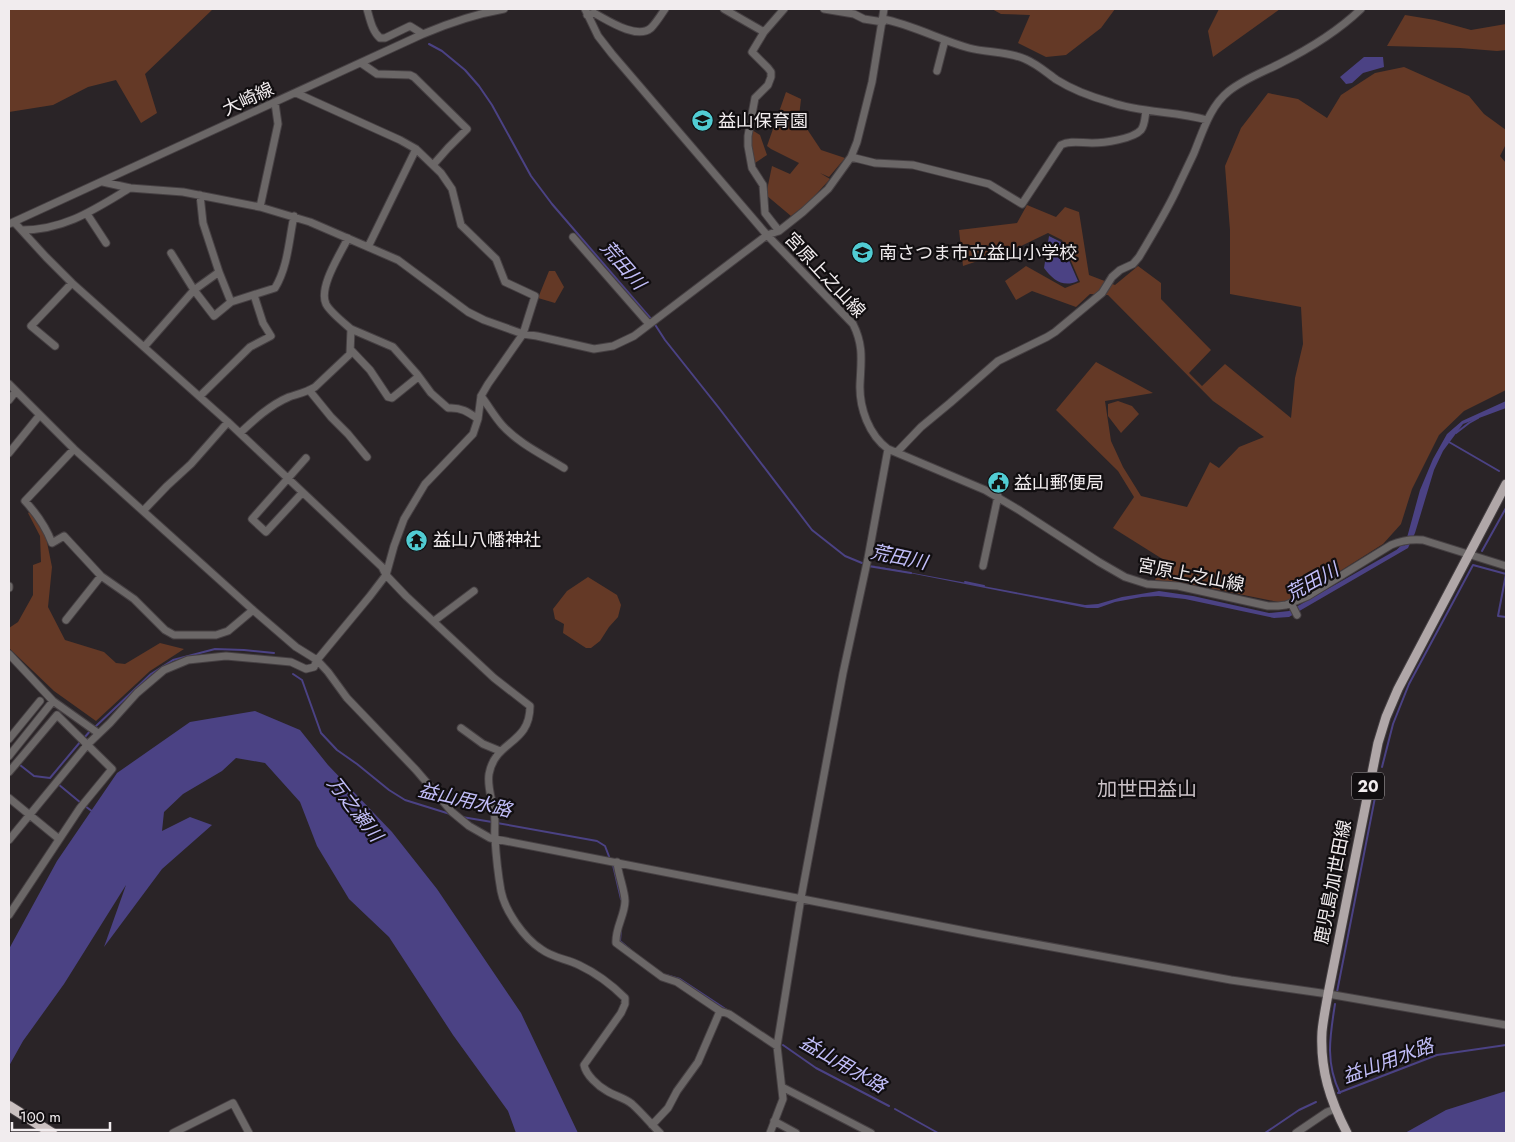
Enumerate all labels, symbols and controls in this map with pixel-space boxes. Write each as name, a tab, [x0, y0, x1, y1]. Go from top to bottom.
street label: 大崎線	[218, 76, 278, 122]
place label: 益山保育園	[718, 108, 808, 134]
school or university icon: 益山保育園	[690, 109, 714, 133]
street label: 宮原上之山線	[779, 227, 871, 323]
water label: 荒田川	[594, 235, 653, 297]
place label: 南さつま市立益山小学校	[879, 240, 1077, 266]
school or university icon: 南さつま市立益山小学校	[851, 241, 875, 265]
place label: 益山郵便局	[1014, 470, 1104, 496]
public building icon: 益山郵便局	[986, 471, 1010, 495]
place label: 益山八幡神社	[433, 527, 541, 553]
temple icon: 益山八幡神社	[405, 528, 429, 552]
water label: 荒田川	[868, 538, 932, 577]
street label: 宮原上之山線	[1136, 552, 1246, 598]
water label: 荒田川	[1281, 555, 1345, 608]
water label: 万之瀬川	[321, 771, 390, 849]
road number: 20	[1352, 772, 1384, 799]
district label: 加世田益山	[1097, 775, 1197, 804]
water label: 益山用水路	[416, 776, 516, 824]
street label: 鹿児島加世田線	[1308, 818, 1358, 946]
water label: 益山用水路	[795, 1029, 893, 1100]
water label: 益山用水路	[1339, 1031, 1439, 1090]
scale bar	[12, 1100, 110, 1132]
text: 100 m	[20, 1106, 61, 1128]

